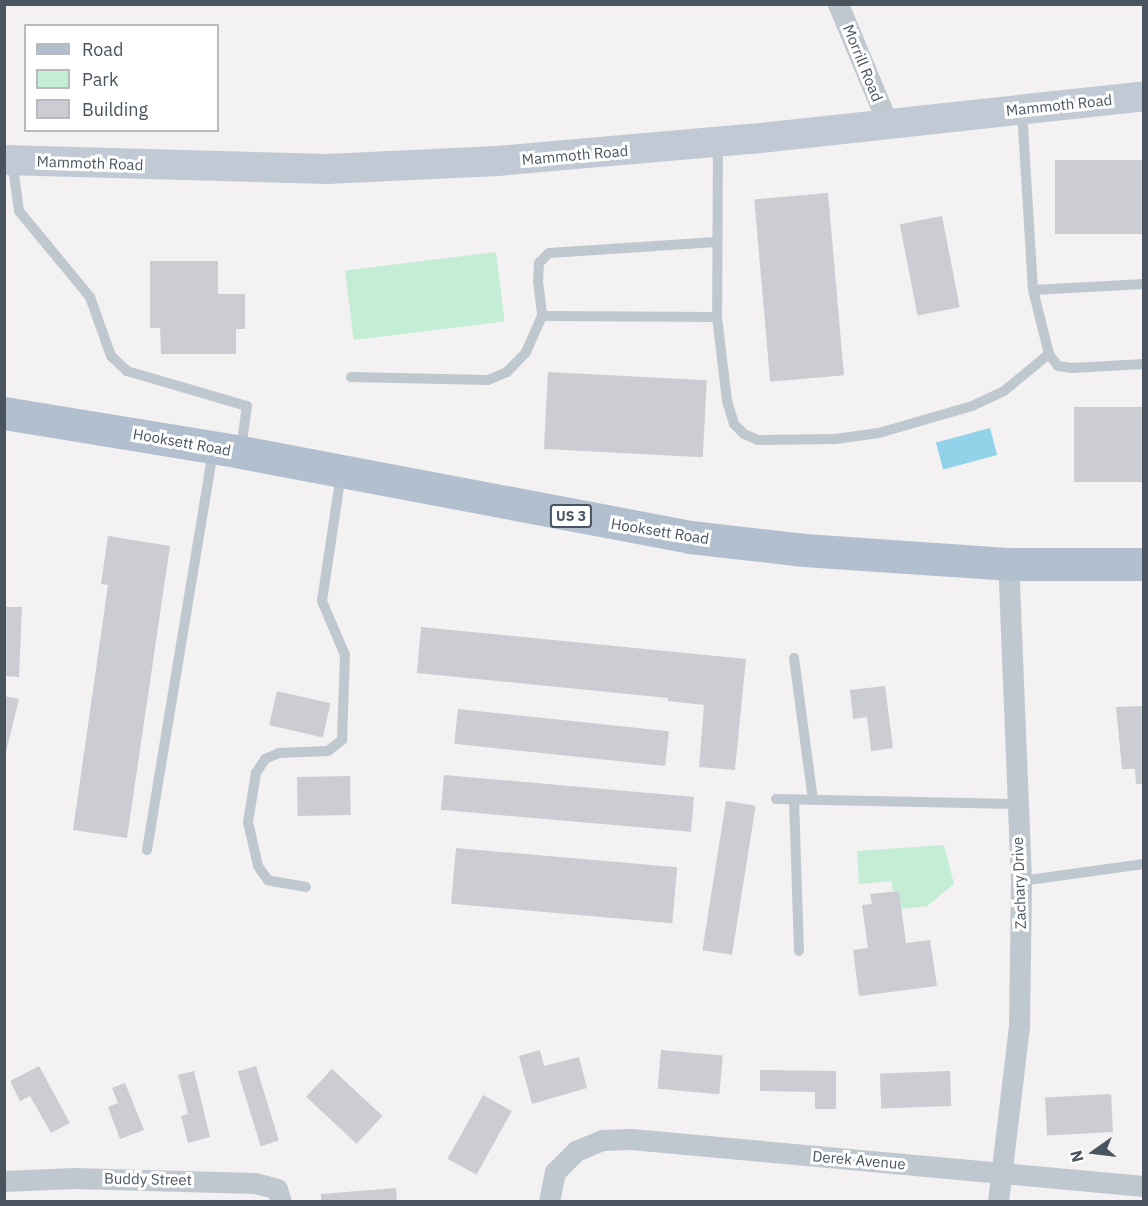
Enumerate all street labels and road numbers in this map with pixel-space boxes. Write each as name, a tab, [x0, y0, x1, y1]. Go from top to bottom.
street label: Morrill Road	[839, 22, 887, 104]
street label: Mammoth Road	[1005, 90, 1113, 120]
street label: Mammoth Road	[521, 141, 629, 169]
street label: Mammoth Road	[36, 152, 144, 174]
street label: Hooksett Road	[132, 425, 232, 459]
road number: US 3	[548, 505, 594, 527]
street label: Hooksett Road	[610, 514, 710, 548]
street label: Zachary Drive	[1008, 837, 1030, 929]
street label: Derek Avenue	[812, 1147, 906, 1173]
street label: Buddy Street	[104, 1169, 192, 1189]

